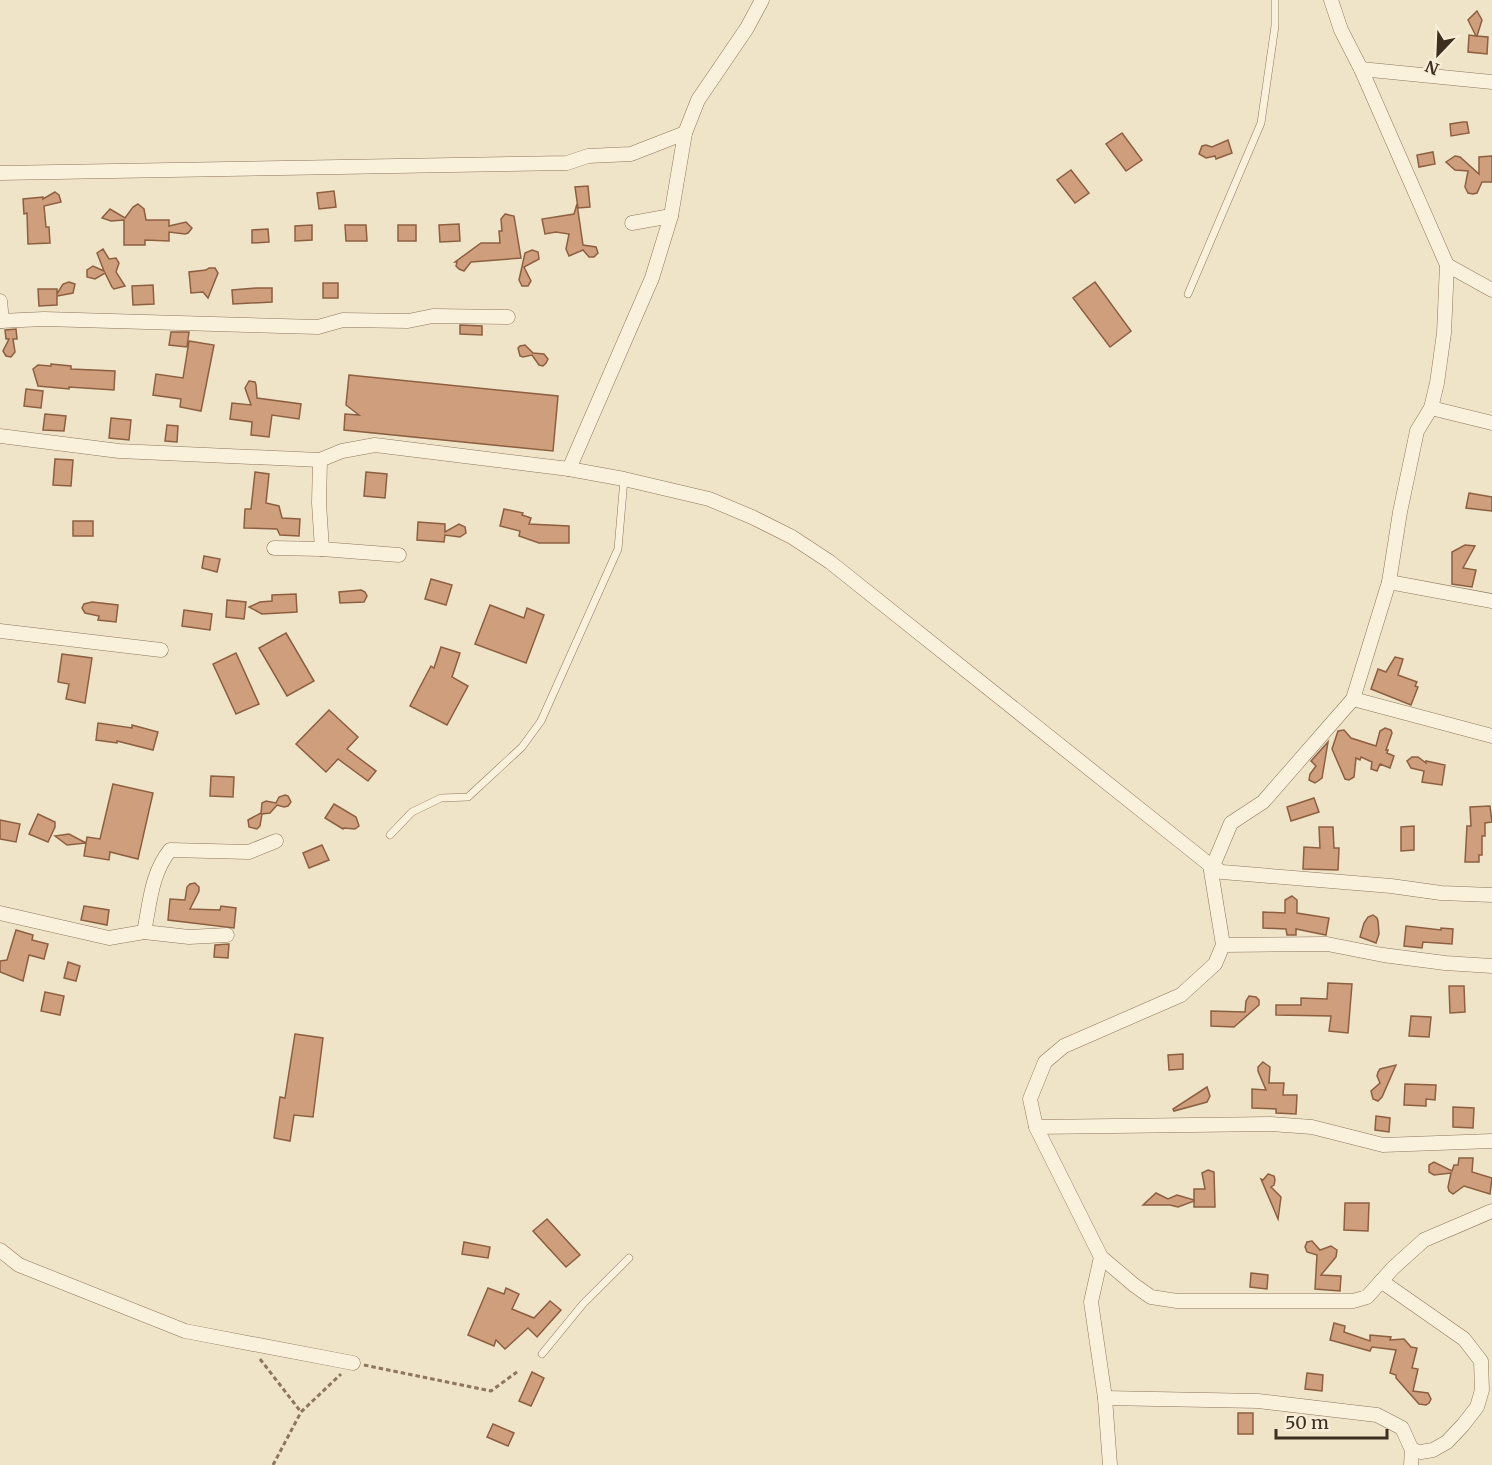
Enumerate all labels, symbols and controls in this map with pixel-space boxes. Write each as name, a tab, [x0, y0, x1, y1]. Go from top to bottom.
north arrow	[1408, 24, 1468, 84]
text: N	[1422, 56, 1442, 79]
scale bar	[1276, 1402, 1387, 1440]
text: 50 m	[1285, 1411, 1329, 1434]

